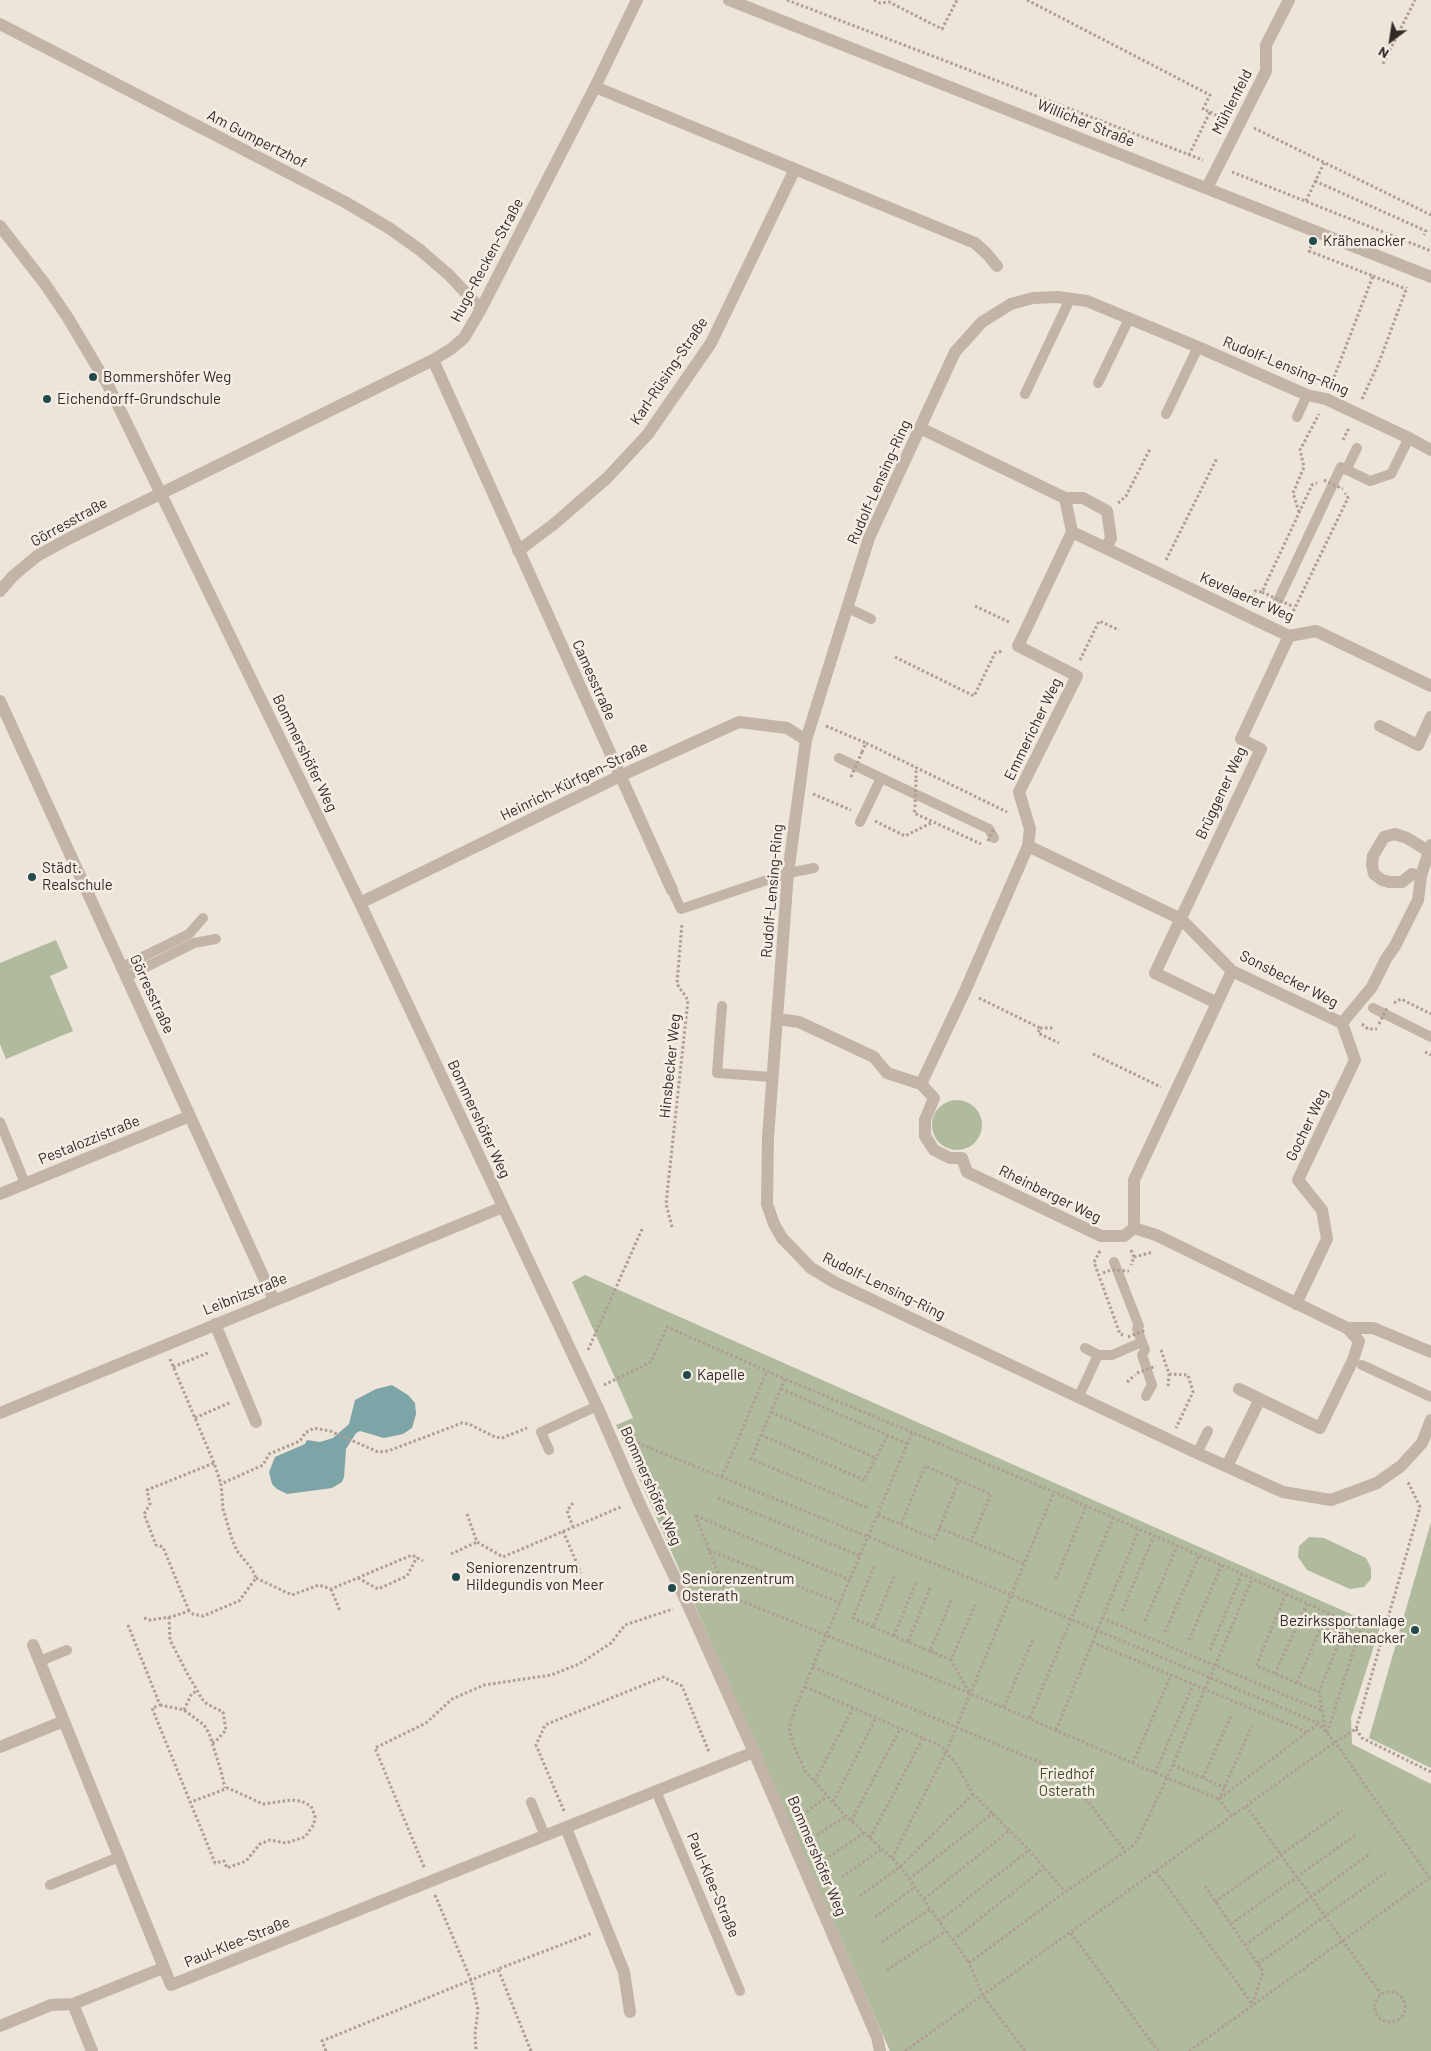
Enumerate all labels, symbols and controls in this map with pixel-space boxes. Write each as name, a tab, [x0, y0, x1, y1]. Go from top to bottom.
north arrow	[1366, 15, 1416, 65]
text: N	[1375, 44, 1391, 63]
street label: Mühlenfeld	[1208, 66, 1256, 138]
street label: Willicher Straße	[1035, 95, 1137, 151]
street label: Am Gumpertzhof	[204, 106, 310, 172]
street label: Hugo-Recken-Straße	[447, 195, 527, 325]
place label: Krähenacker	[1323, 232, 1405, 250]
marker: Krähenacker	[1307, 235, 1319, 247]
street label: Karl-Rüsing-Straße	[626, 314, 712, 428]
street label: Rudolf-Lensing-Ring	[1220, 332, 1352, 400]
place label: Bommershöfer Weg	[103, 368, 231, 386]
marker: Bommershöfer Weg	[87, 371, 99, 383]
place label: Eichendorff-Grundschule	[57, 390, 221, 408]
marker: Eichendorff-Grundschule	[41, 393, 53, 405]
street label: Rudolf-Lensing-Ring	[843, 417, 915, 547]
street label: Görresstraße	[27, 494, 111, 550]
street label: Kevelaerer Weg	[1197, 568, 1297, 626]
street label: Camesstraße	[568, 637, 620, 723]
street label: Emmericher Weg	[1000, 675, 1066, 783]
street label: Bommershöfer Weg	[269, 691, 341, 815]
street label: Heinrich-Kürfgen-Straße	[497, 737, 651, 825]
street label: Brüggener Weg	[1192, 744, 1250, 842]
street label: Rudolf-Lensing-Ring	[757, 823, 787, 959]
place label: Städt. Realschule	[42, 859, 113, 894]
marker: Städt. Realschule	[26, 871, 38, 883]
street label: Sonsbecker Weg	[1237, 946, 1341, 1012]
street label: Görresstraße	[126, 952, 178, 1036]
street label: Hinsbecker Weg	[656, 1013, 684, 1119]
street label: Bommershöfer Weg	[444, 1057, 514, 1181]
street label: Gocher Weg	[1282, 1086, 1332, 1164]
street label: Pestalozzistraße	[36, 1111, 142, 1169]
street label: Rheinberger Weg	[996, 1162, 1104, 1226]
street label: Rudolf-Lensing-Ring	[820, 1248, 948, 1324]
street label: Leibnizstraße	[200, 1269, 290, 1319]
place label: Kapelle	[697, 1366, 745, 1384]
marker: Kapelle	[681, 1369, 693, 1381]
street label: Bommershöfer Weg	[617, 1424, 685, 1548]
place label: Seniorenzentrum Hildegundis von Meer	[466, 1559, 604, 1594]
place label: Seniorenzentrum Osterath	[682, 1570, 794, 1605]
marker: Seniorenzentrum Hildegundis von Meer	[450, 1571, 462, 1583]
marker: Seniorenzentrum Osterath	[666, 1582, 678, 1594]
place label: Bezirkssportanlage Krähenacker	[1280, 1612, 1405, 1647]
marker: Bezirkssportanlage Krähenacker	[1409, 1624, 1421, 1636]
park label: Friedhof Osterath	[1039, 1765, 1095, 1800]
street label: Bommershöfer Weg	[784, 1793, 850, 1919]
street label: Paul-Klee-Straße	[683, 1830, 743, 1940]
street label: Paul-Klee-Straße	[182, 1913, 292, 1971]

